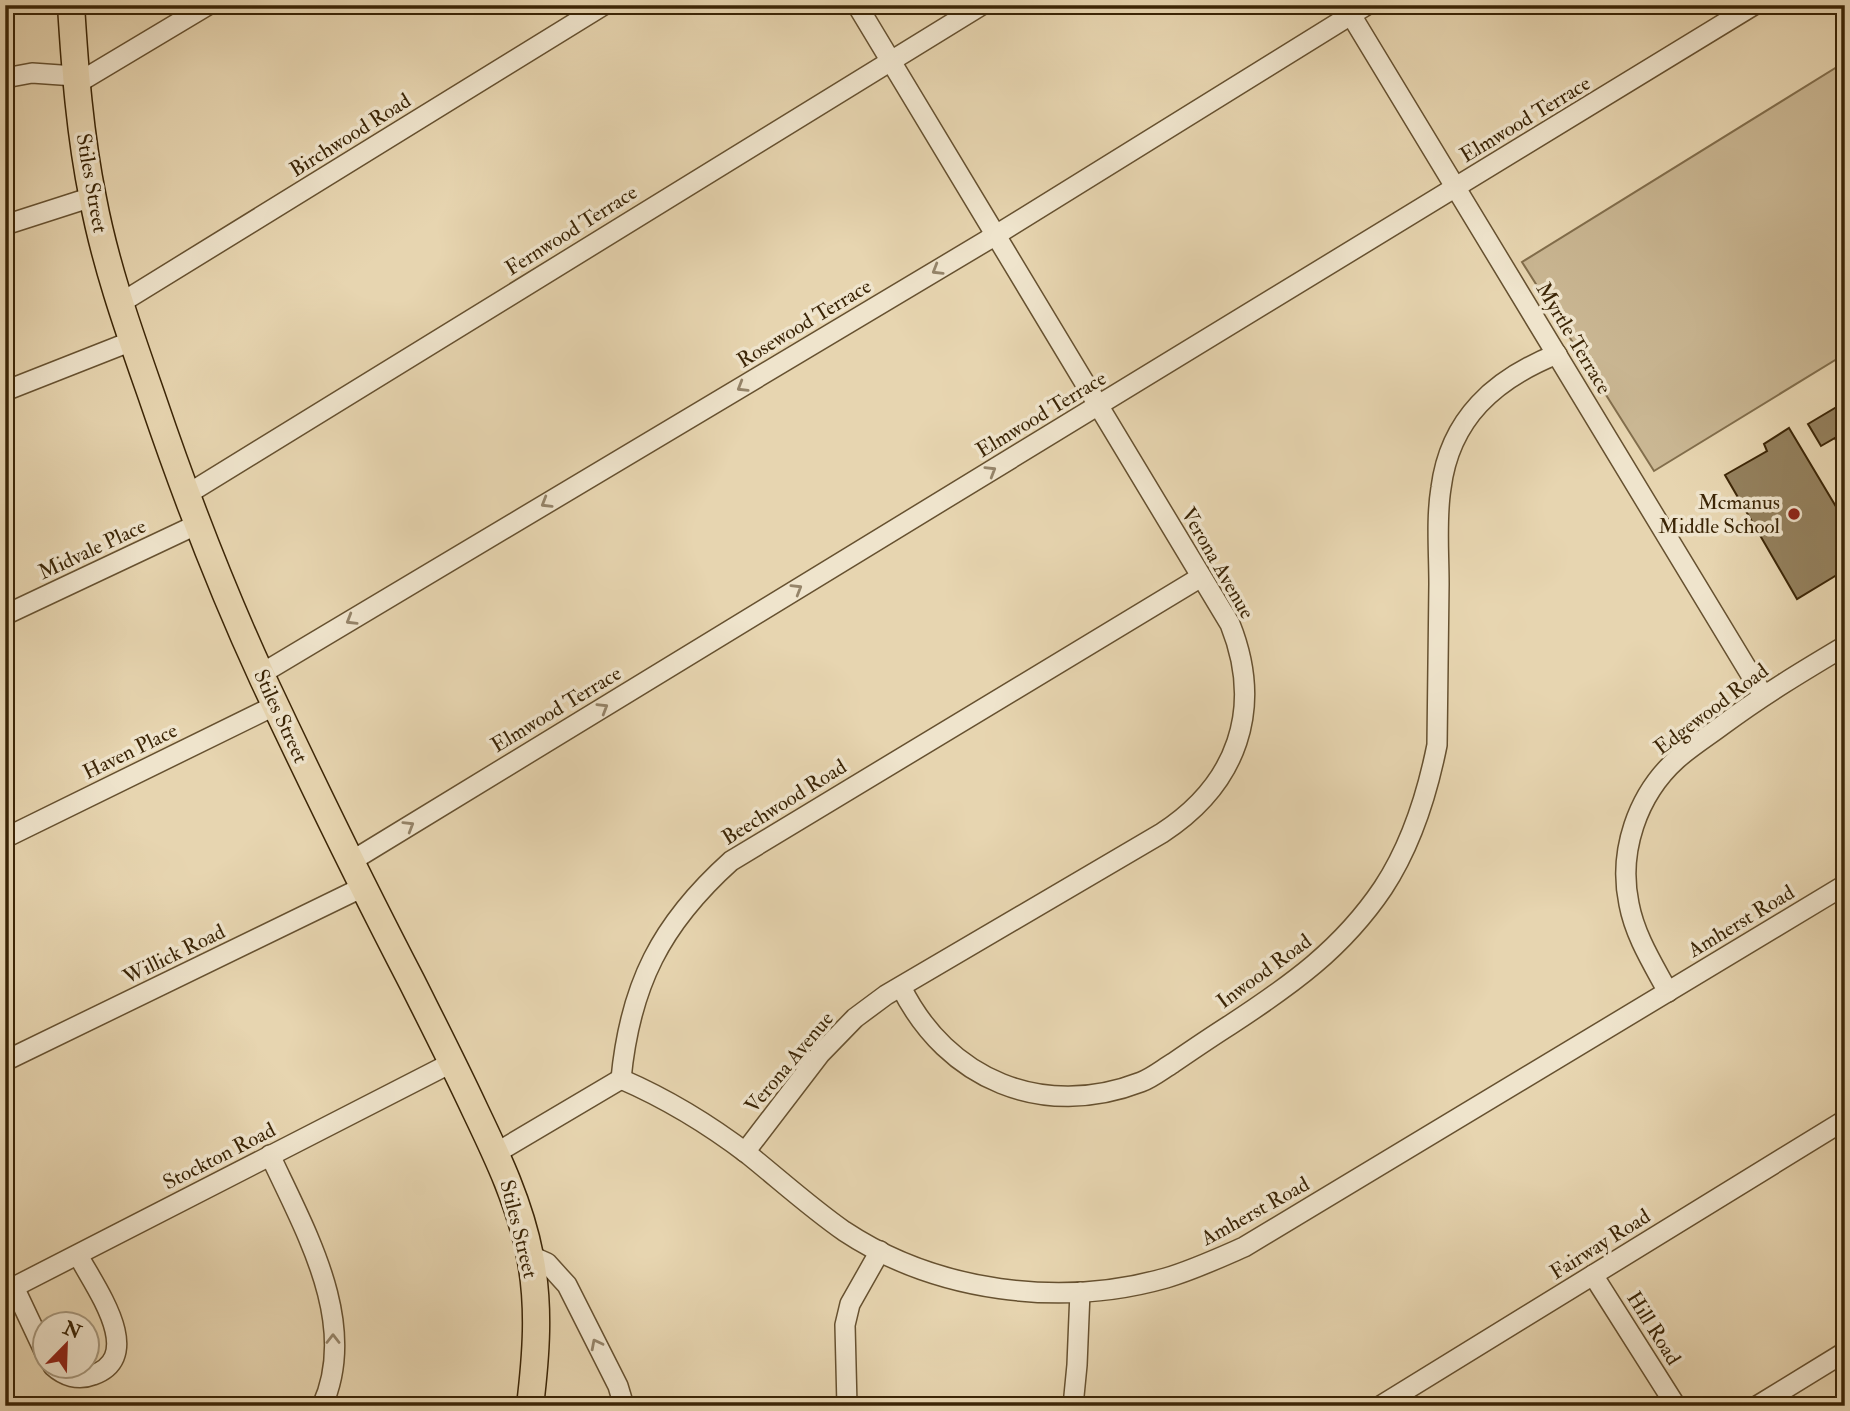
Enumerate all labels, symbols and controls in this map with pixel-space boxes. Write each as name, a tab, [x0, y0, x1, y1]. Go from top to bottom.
street label: Elmwood Terrace	[1455, 70, 1596, 169]
street label: Birchwood Road	[285, 87, 416, 183]
street label: Stiles Street	[69, 131, 114, 235]
street label: Fernwood Terrace	[500, 179, 643, 282]
one-way arrow	[932, 262, 944, 275]
street label: Rosewood Terrace	[732, 273, 877, 374]
street label: Myrtle Terrace	[1530, 278, 1618, 399]
street label: Elmwood Terrace	[971, 365, 1112, 464]
one-way arrow	[736, 378, 749, 391]
one-way arrow	[984, 466, 997, 479]
place label: Mcmanus Middle School	[1658, 489, 1781, 540]
one-way arrow	[541, 495, 554, 508]
street label: Verona Avenue	[1175, 503, 1260, 624]
marker: Mcmanus Middle School	[1786, 506, 1802, 522]
street label: Midvale Place	[34, 513, 151, 586]
one-way arrow	[789, 584, 802, 597]
one-way arrow	[345, 612, 358, 625]
street label: Edgewood Road	[1649, 657, 1774, 761]
street label: Elmwood Terrace	[486, 660, 627, 759]
street label: Stiles Street	[247, 665, 314, 768]
one-way arrow	[595, 703, 608, 716]
street label: Haven Place	[78, 717, 182, 786]
street label: Beechwood Road	[717, 753, 852, 852]
one-way arrow	[401, 821, 414, 834]
street label: Amherst Road	[1682, 879, 1800, 964]
street label: Willick Road	[118, 918, 230, 991]
street label: Inwood Road	[1212, 928, 1318, 1015]
street label: Verona Avenue	[739, 1006, 840, 1119]
street label: Stockton Road	[158, 1116, 281, 1196]
street label: Amherst Road	[1196, 1170, 1315, 1253]
street label: Stiles Street	[493, 1177, 544, 1281]
street label: Fairway Road	[1545, 1203, 1656, 1286]
street label: Hill Road	[1620, 1286, 1687, 1371]
north arrow	[32, 1310, 102, 1380]
text: N	[59, 1316, 86, 1345]
one-way arrow	[325, 1333, 341, 1344]
one-way arrow	[591, 1339, 605, 1351]

